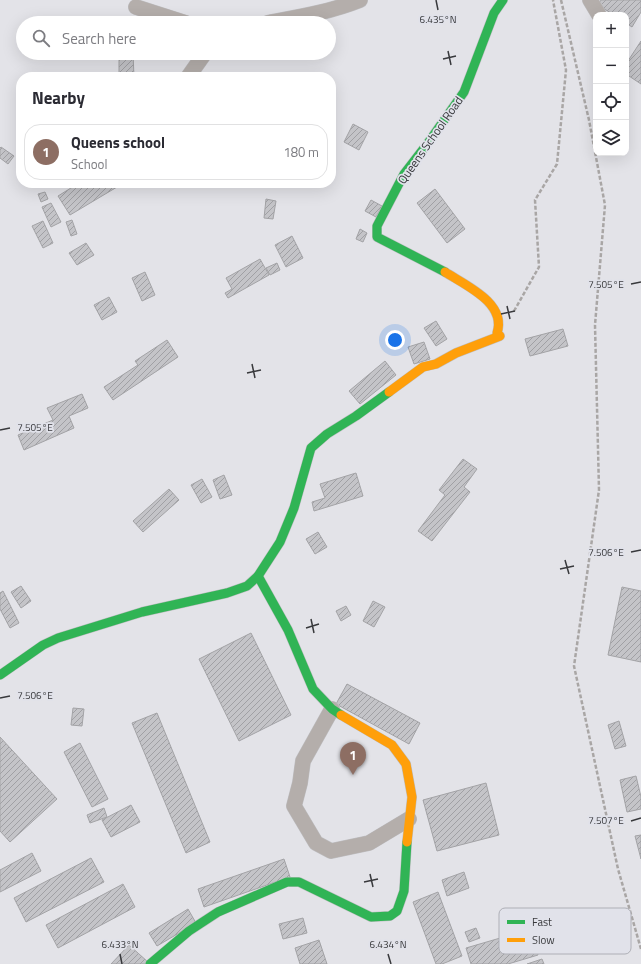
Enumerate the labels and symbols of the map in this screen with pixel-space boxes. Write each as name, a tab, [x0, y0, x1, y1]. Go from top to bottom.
text: 6.435°N	[420, 12, 456, 27]
street label: Queens School Road	[393, 92, 467, 188]
text: 7.505°E	[588, 277, 624, 292]
your location	[385, 330, 405, 350]
text: 7.505°E	[17, 420, 53, 435]
text: 7.506°E	[588, 545, 624, 560]
text: 7.506°E	[17, 688, 53, 703]
pin: 1	[340, 742, 366, 775]
text: 7.507°E	[588, 813, 624, 828]
legend	[499, 908, 631, 954]
text: Fast	[532, 914, 552, 930]
text: Slow	[532, 932, 555, 948]
text: 6.433°N	[102, 937, 138, 952]
text: 6.434°N	[370, 937, 406, 952]

